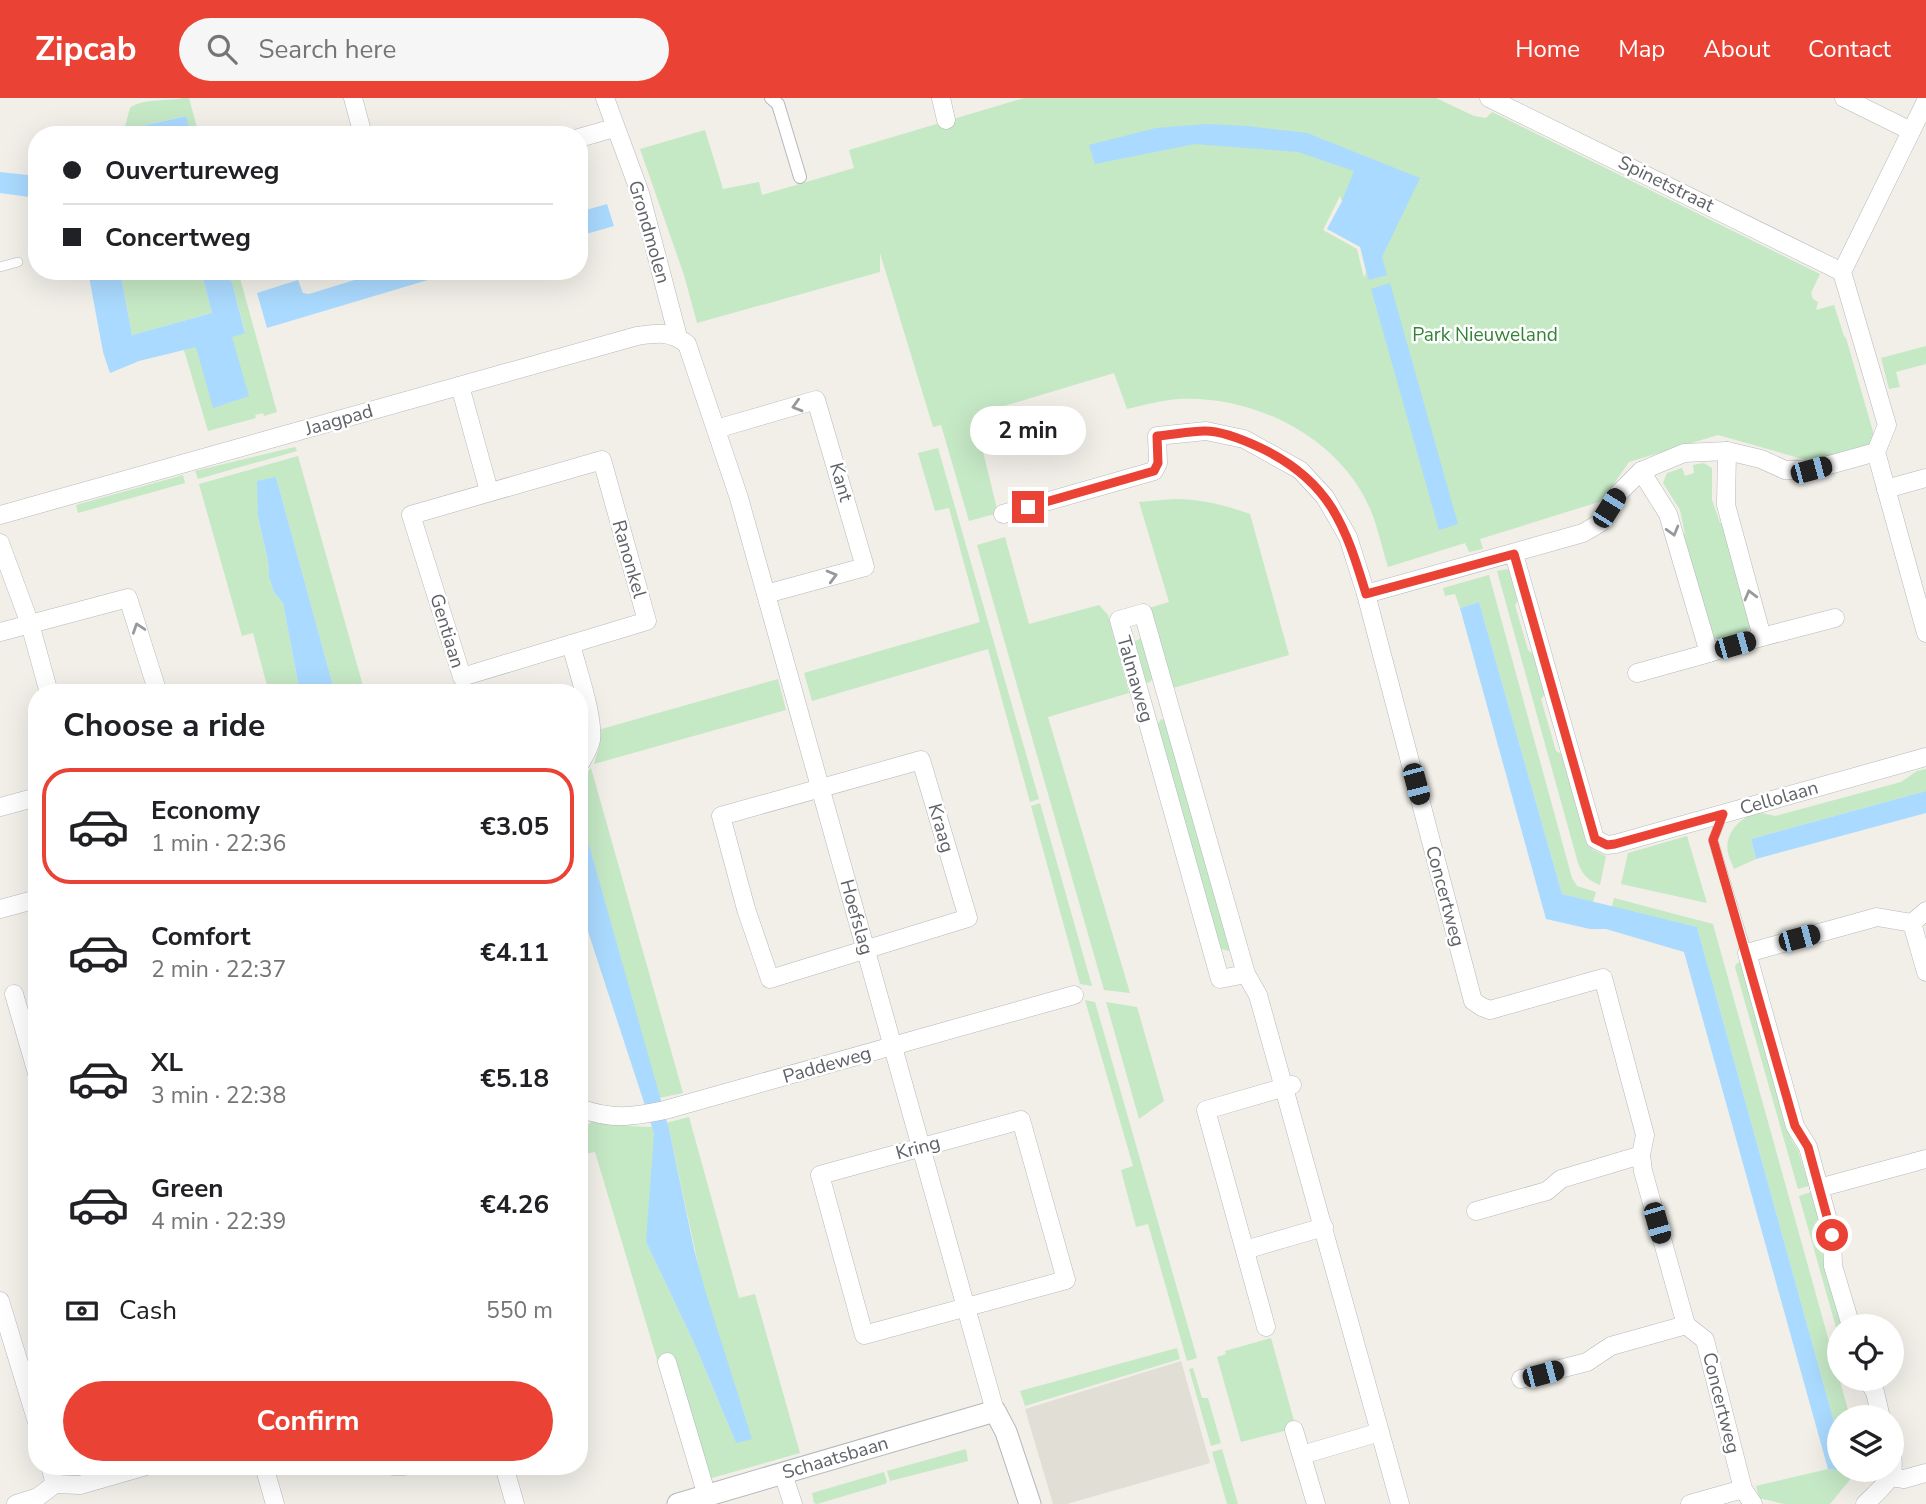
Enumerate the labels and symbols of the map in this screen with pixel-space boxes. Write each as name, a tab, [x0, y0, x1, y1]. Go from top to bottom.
street label: Spinetstraat	[1614, 150, 1719, 219]
street label: Grondmolen	[622, 177, 676, 287]
park label: Park Nieuweland	[1412, 322, 1558, 348]
one-way arrow	[791, 397, 803, 412]
street label: Jaagpad	[301, 398, 376, 442]
callout: 2 min	[970, 406, 1086, 454]
car	[1788, 454, 1835, 486]
street label: Kant	[823, 459, 859, 505]
car	[1589, 485, 1630, 531]
route end	[1012, 491, 1044, 523]
street label: Ranonkel	[605, 517, 653, 601]
one-way arrow	[1664, 525, 1679, 537]
one-way arrow	[825, 569, 837, 584]
one-way arrow	[1744, 589, 1759, 601]
street label: Gentiaan	[423, 591, 471, 671]
one-way arrow	[132, 622, 146, 635]
car	[1712, 629, 1759, 661]
street label: Talmaweg	[1110, 633, 1160, 725]
car	[1401, 761, 1432, 807]
street label: Cellolaan	[1737, 774, 1821, 822]
street label: Kraag	[922, 800, 960, 856]
street label: Concertweg	[1419, 843, 1471, 949]
street label: Hoefslag	[834, 876, 879, 958]
car	[1776, 922, 1823, 954]
street label: Paddeweg	[780, 1040, 874, 1090]
street label: Kring	[893, 1130, 943, 1166]
car	[1642, 1200, 1673, 1246]
route start	[1816, 1219, 1848, 1251]
street label: Concertweg	[1696, 1350, 1746, 1456]
car	[1520, 1358, 1567, 1390]
street label: Schaatsbaan	[779, 1430, 891, 1486]

